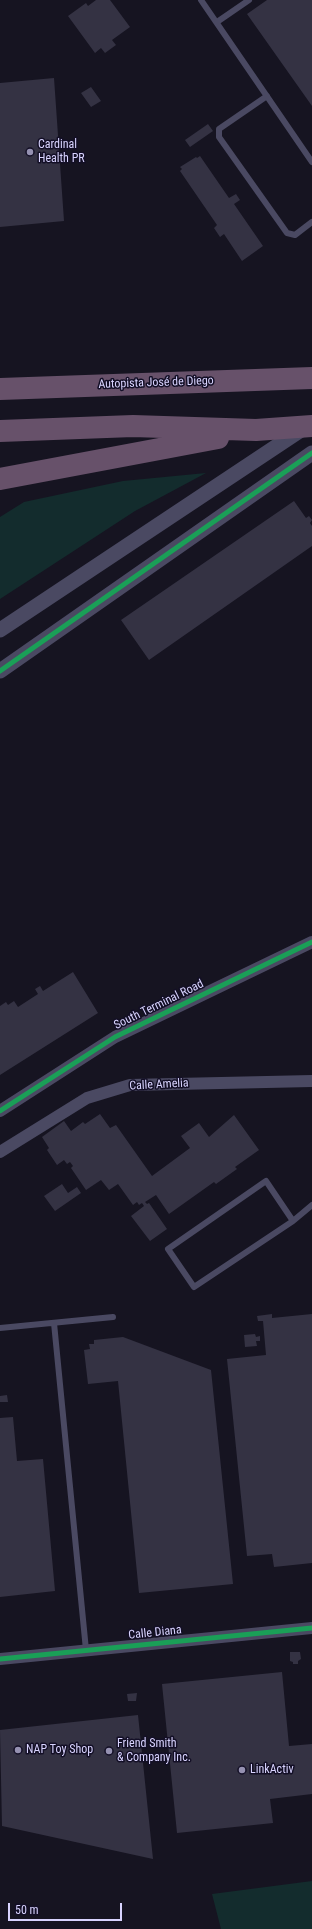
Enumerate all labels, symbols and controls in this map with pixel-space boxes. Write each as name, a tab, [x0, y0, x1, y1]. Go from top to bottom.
place label: Cardinal Health PR	[38, 138, 85, 166]
marker: Cardinal Health PR	[25, 147, 35, 157]
street label: Autopista José de Diego	[98, 374, 214, 392]
street label: South Terminal Road	[112, 977, 206, 1033]
street label: Calle Amelia	[129, 1076, 189, 1094]
street label: Calle Diana	[128, 1623, 182, 1643]
place label: Friend Smith & Company Inc.	[117, 1737, 191, 1765]
place label: NAP Toy Shop	[26, 1743, 93, 1757]
marker: NAP Toy Shop	[13, 1745, 23, 1755]
marker: Friend Smith & Company Inc.	[104, 1746, 114, 1756]
place label: LinkActiv	[250, 1763, 294, 1777]
marker: LinkActiv	[237, 1765, 247, 1775]
scale bar	[10, 1895, 124, 1921]
text: 50 m	[15, 1903, 39, 1917]

